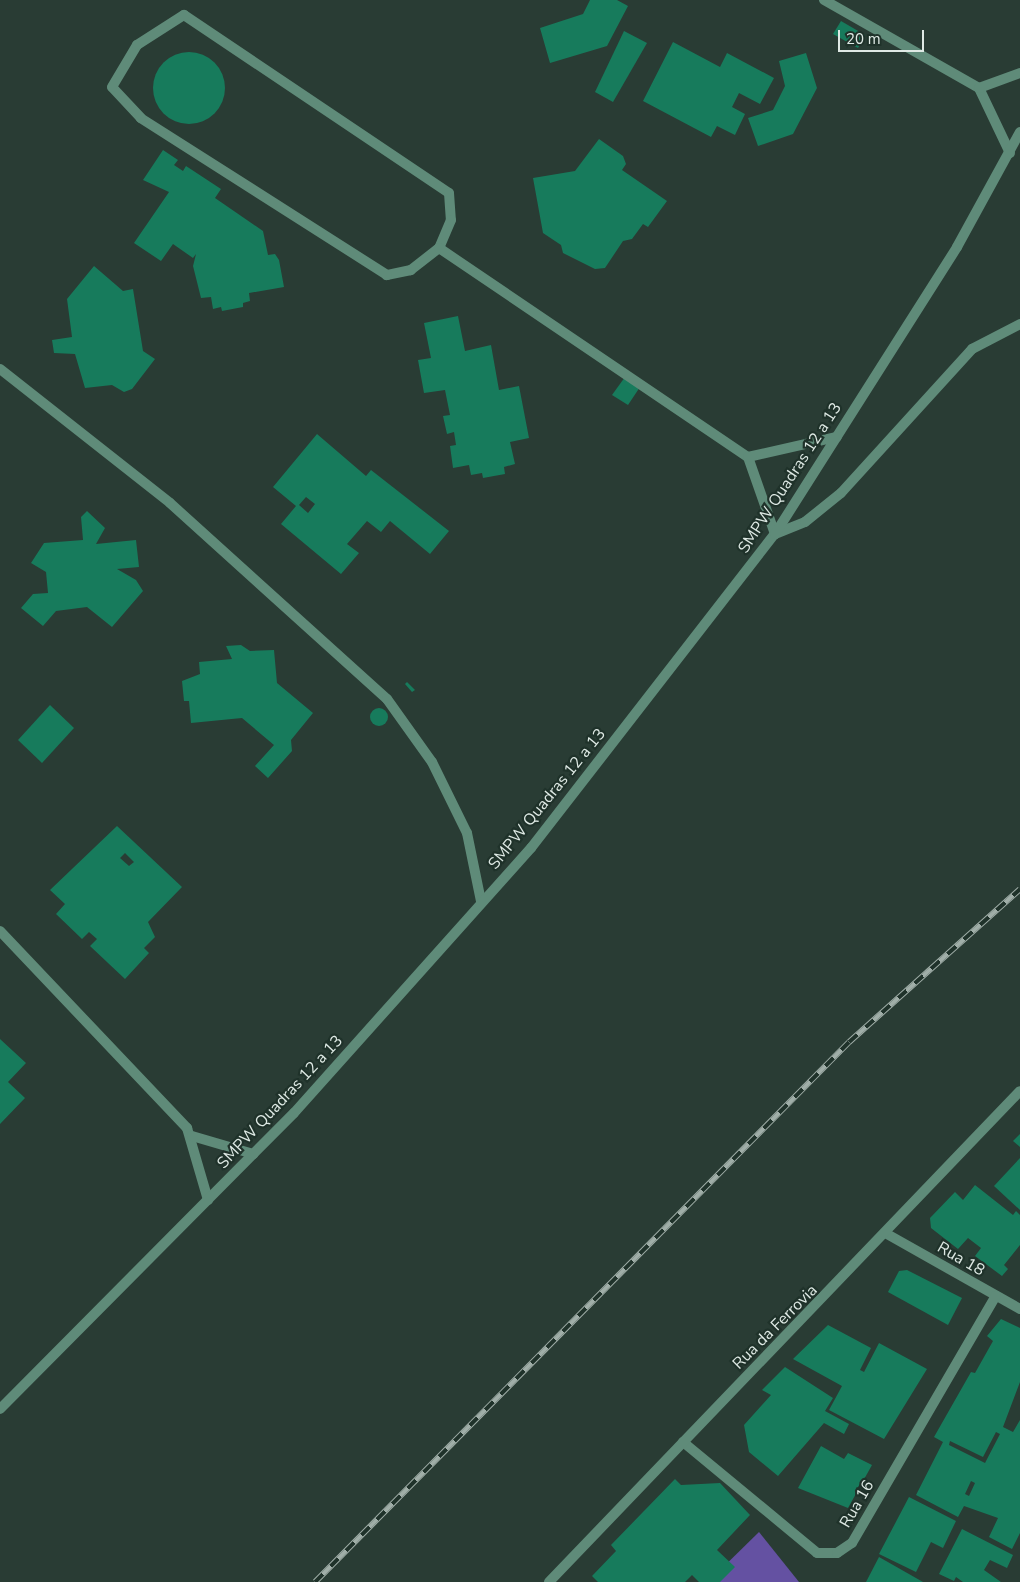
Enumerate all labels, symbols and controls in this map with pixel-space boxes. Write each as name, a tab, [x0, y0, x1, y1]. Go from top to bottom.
scale bar	[840, 20, 926, 52]
text: 20 m	[846, 29, 881, 49]
street label: SMPW Quadras 12 a 13	[734, 399, 846, 557]
street label: SMPW Quadras 12 a 13	[484, 725, 610, 873]
street label: SMPW Quadras 12 a 13	[213, 1031, 347, 1173]
street label: Rua 18	[934, 1238, 988, 1280]
street label: Rua da Ferrovia	[729, 1281, 821, 1373]
street label: Rua 16	[836, 1477, 878, 1531]

